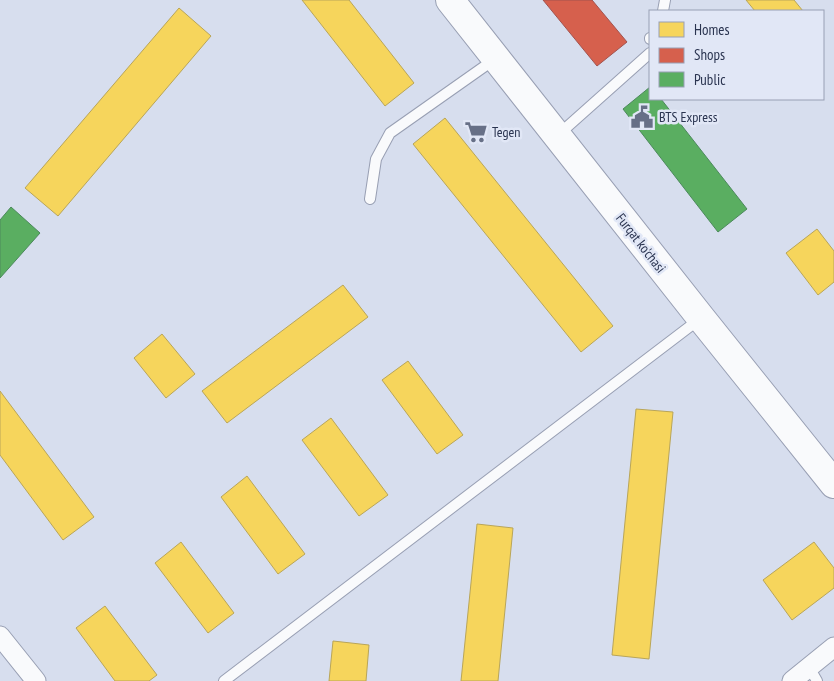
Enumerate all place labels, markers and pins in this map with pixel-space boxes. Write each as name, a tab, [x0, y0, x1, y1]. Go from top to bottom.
public building icon: BTS Express	[629, 104, 655, 130]
place label: BTS Express	[659, 108, 718, 126]
supermarket icon: Tegen	[463, 119, 489, 145]
place label: Tegen	[492, 123, 520, 141]

